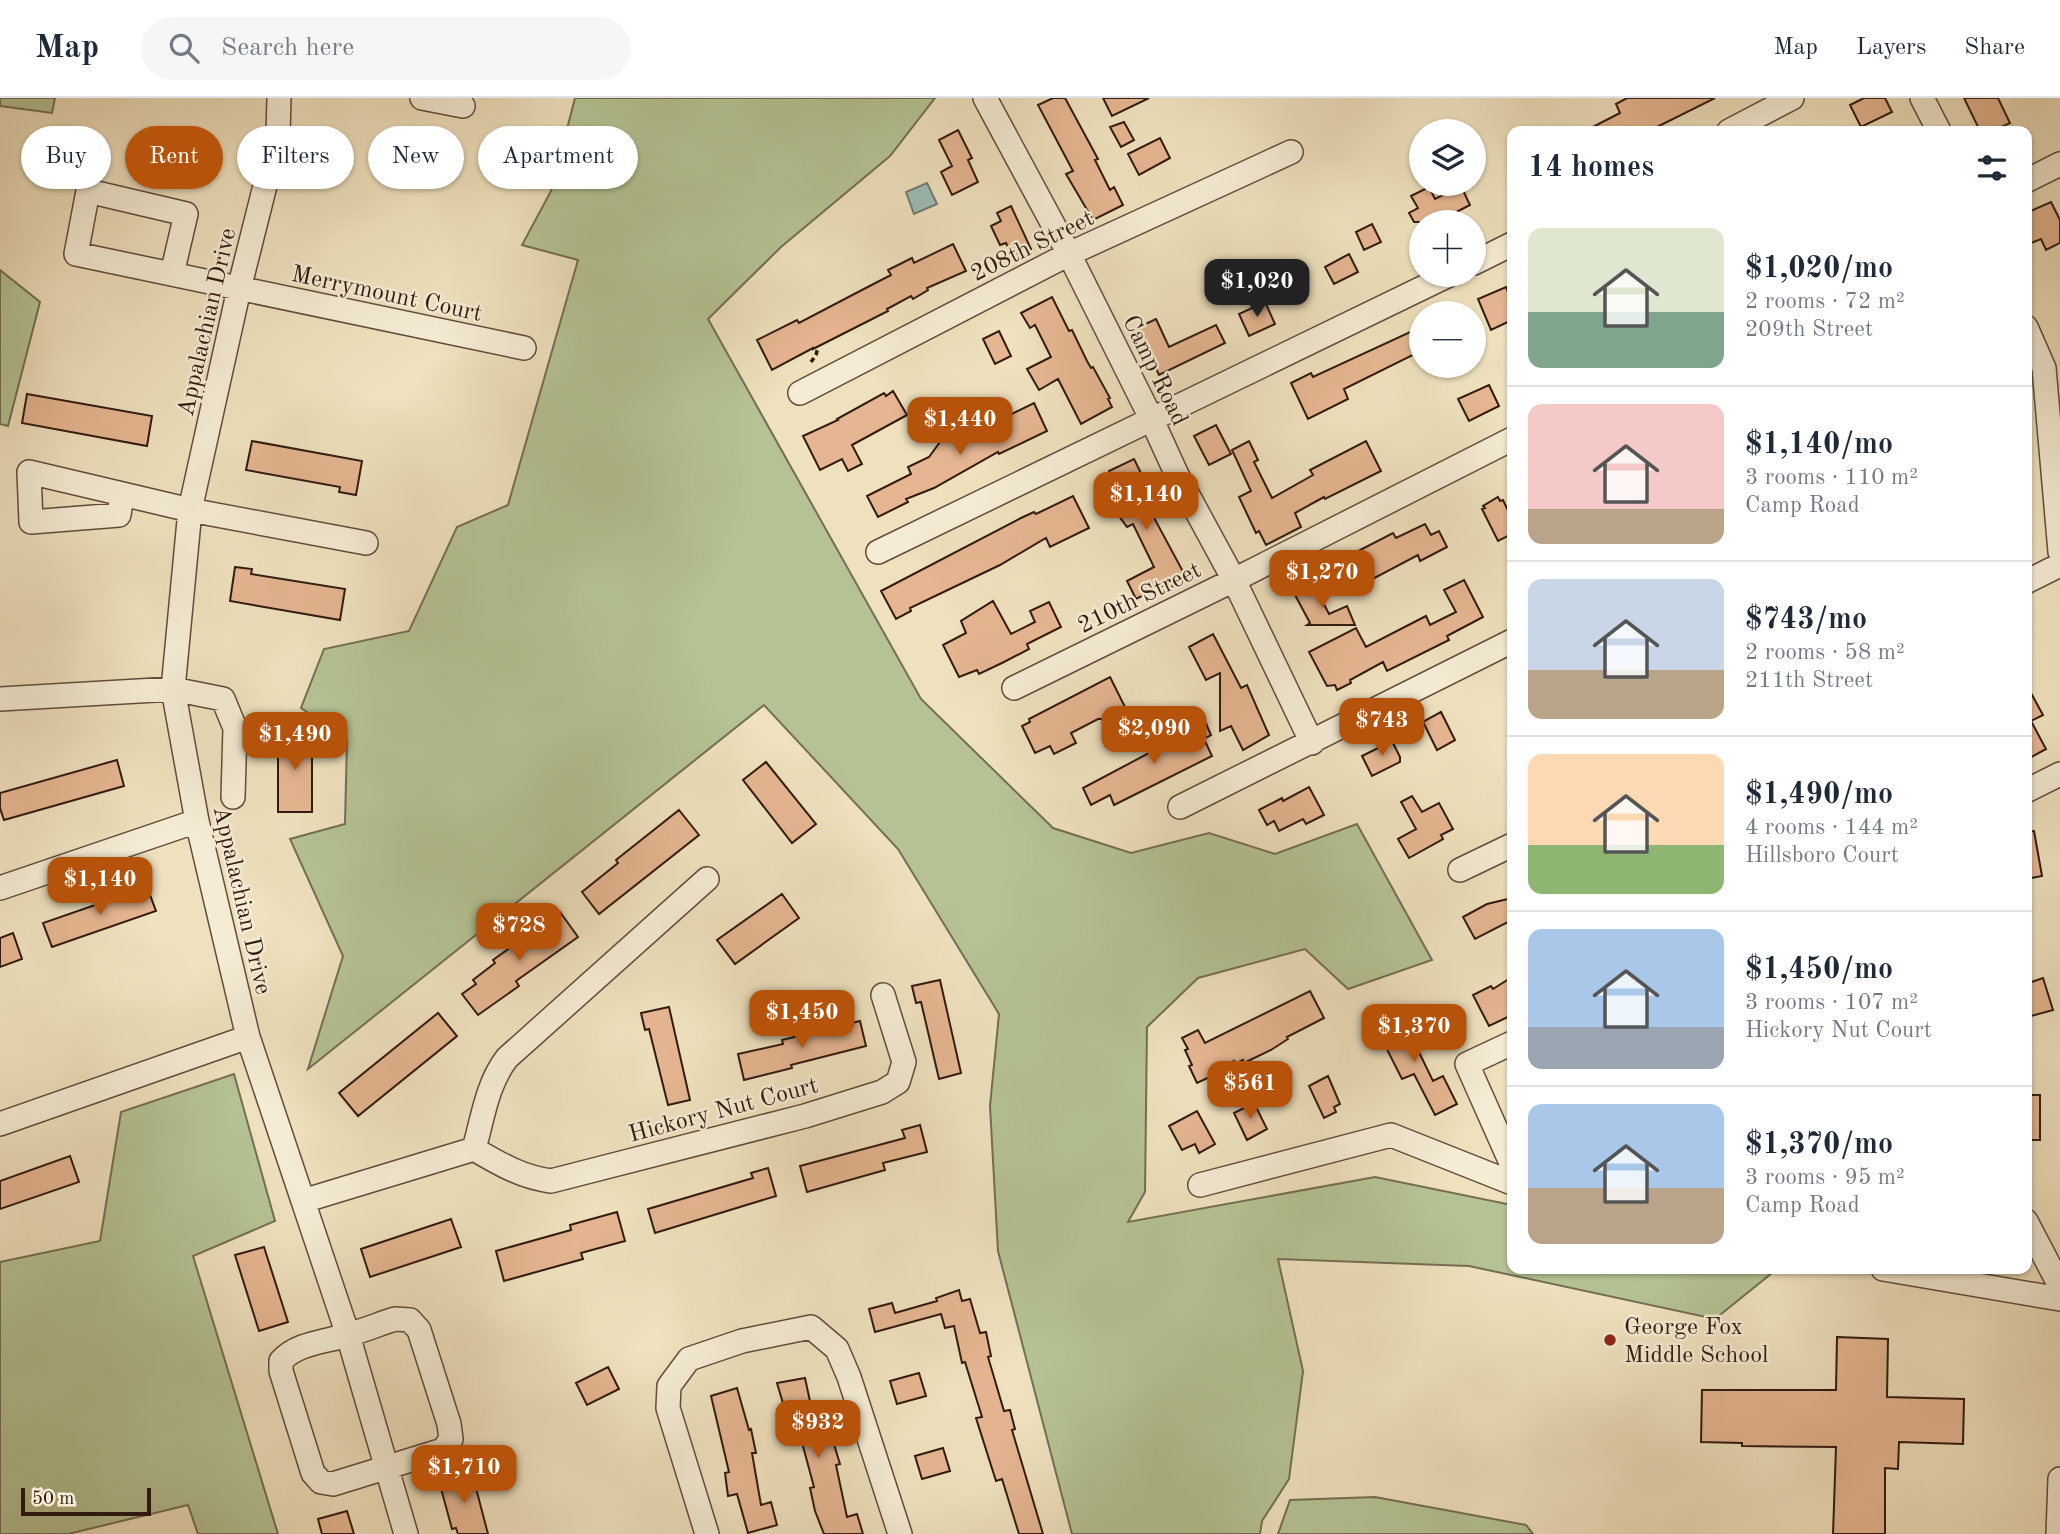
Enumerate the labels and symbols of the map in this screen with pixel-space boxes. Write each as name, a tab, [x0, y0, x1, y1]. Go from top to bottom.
street label: 208th Street	[968, 207, 1098, 287]
street label: Appalachian Drive	[175, 226, 241, 419]
pin: $1,020	[1200, 260, 1314, 319]
street label: Merrymount Court	[289, 263, 484, 327]
street label: Camp Road	[1117, 312, 1191, 430]
pin: $1,440	[903, 398, 1017, 457]
pin: $1,140	[1089, 472, 1203, 532]
pin: $1,270	[1265, 550, 1379, 610]
street label: 210th Street	[1075, 559, 1205, 639]
pin: $743	[1341, 698, 1423, 758]
pin: $2,090	[1097, 706, 1211, 766]
pin: $1,490	[238, 712, 352, 772]
street label: Appalachian Drive	[208, 804, 274, 997]
pin: $1,140	[43, 858, 157, 917]
pin: $728	[478, 904, 560, 963]
pin: $1,450	[745, 990, 859, 1050]
pin: $1,370	[1357, 1004, 1471, 1064]
pin: $561	[1209, 1062, 1291, 1121]
street label: Hickory Nut Court	[626, 1074, 821, 1148]
place label: George Fox Middle School	[1624, 1316, 1769, 1368]
marker: George Fox Middle School	[1602, 1332, 1618, 1348]
pin: $932	[777, 1400, 859, 1460]
pin: $1,710	[407, 1446, 521, 1505]
scale bar	[21, 1485, 150, 1517]

